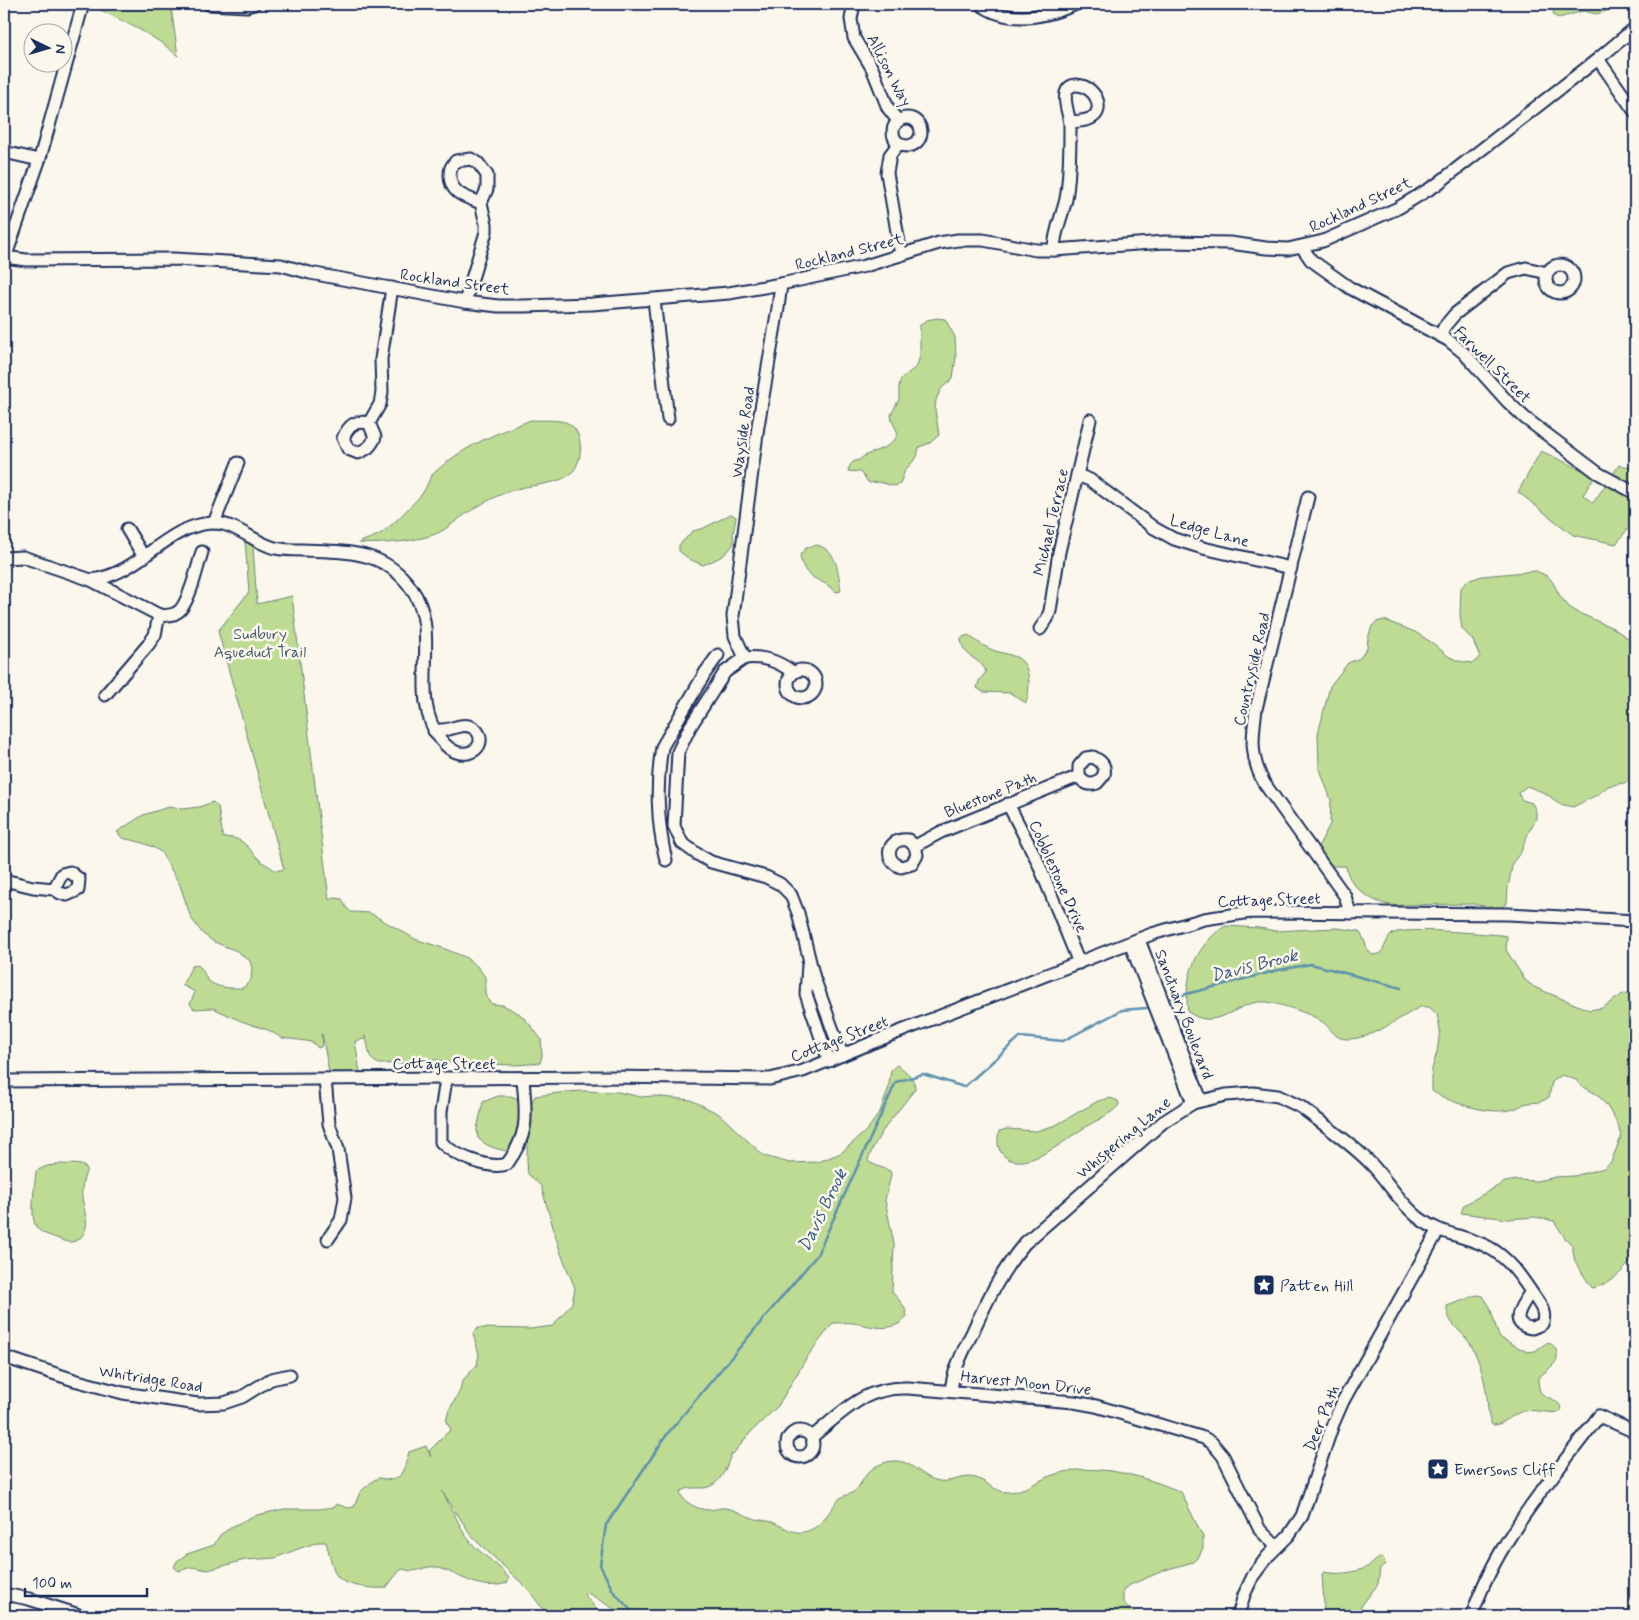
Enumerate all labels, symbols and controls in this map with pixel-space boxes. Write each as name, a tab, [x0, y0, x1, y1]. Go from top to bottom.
north arrow	[22, 22, 72, 72]
street label: Allison Way	[861, 31, 916, 110]
text: N	[51, 44, 69, 54]
street label: Rockland Street	[1306, 172, 1416, 238]
street label: Rockland Street	[793, 229, 906, 276]
street label: Rockland Street	[399, 264, 512, 301]
street label: Farwell Street	[1449, 322, 1536, 409]
street label: Wayside Road	[727, 385, 760, 479]
street label: Michael Terrace	[1029, 467, 1074, 578]
street label: Ledge Lane	[1167, 510, 1252, 554]
street label: Countryside Road	[1229, 611, 1276, 728]
park label: Sudbury Aqueduct Trail	[214, 624, 306, 663]
street label: Bluestone Path	[941, 767, 1040, 823]
street label: Cobblestone Drive	[1023, 817, 1092, 936]
street label: Cottage Street	[1217, 888, 1321, 913]
water label: Davis Brook	[1208, 943, 1301, 988]
street label: Sanctuary Boulevard	[1149, 947, 1218, 1082]
street label: Cottage Street	[788, 1011, 891, 1068]
street label: Cottage Street	[393, 1054, 495, 1075]
street label: Whispering Lane	[1072, 1092, 1176, 1184]
water label: Davis Brook	[793, 1164, 854, 1256]
place icon: Patten Hill	[1252, 1273, 1276, 1297]
place label: Patten Hill	[1280, 1276, 1353, 1297]
street label: Whitridge Road	[97, 1361, 204, 1399]
street label: Harvest Moon Drive	[959, 1366, 1092, 1401]
street label: Deer Path	[1300, 1382, 1345, 1455]
place icon: Emersons Cliff	[1426, 1457, 1450, 1481]
place label: Emersons Cliff	[1454, 1460, 1556, 1481]
scale bar	[25, 1565, 148, 1597]
text: 100 m	[32, 1574, 72, 1594]

